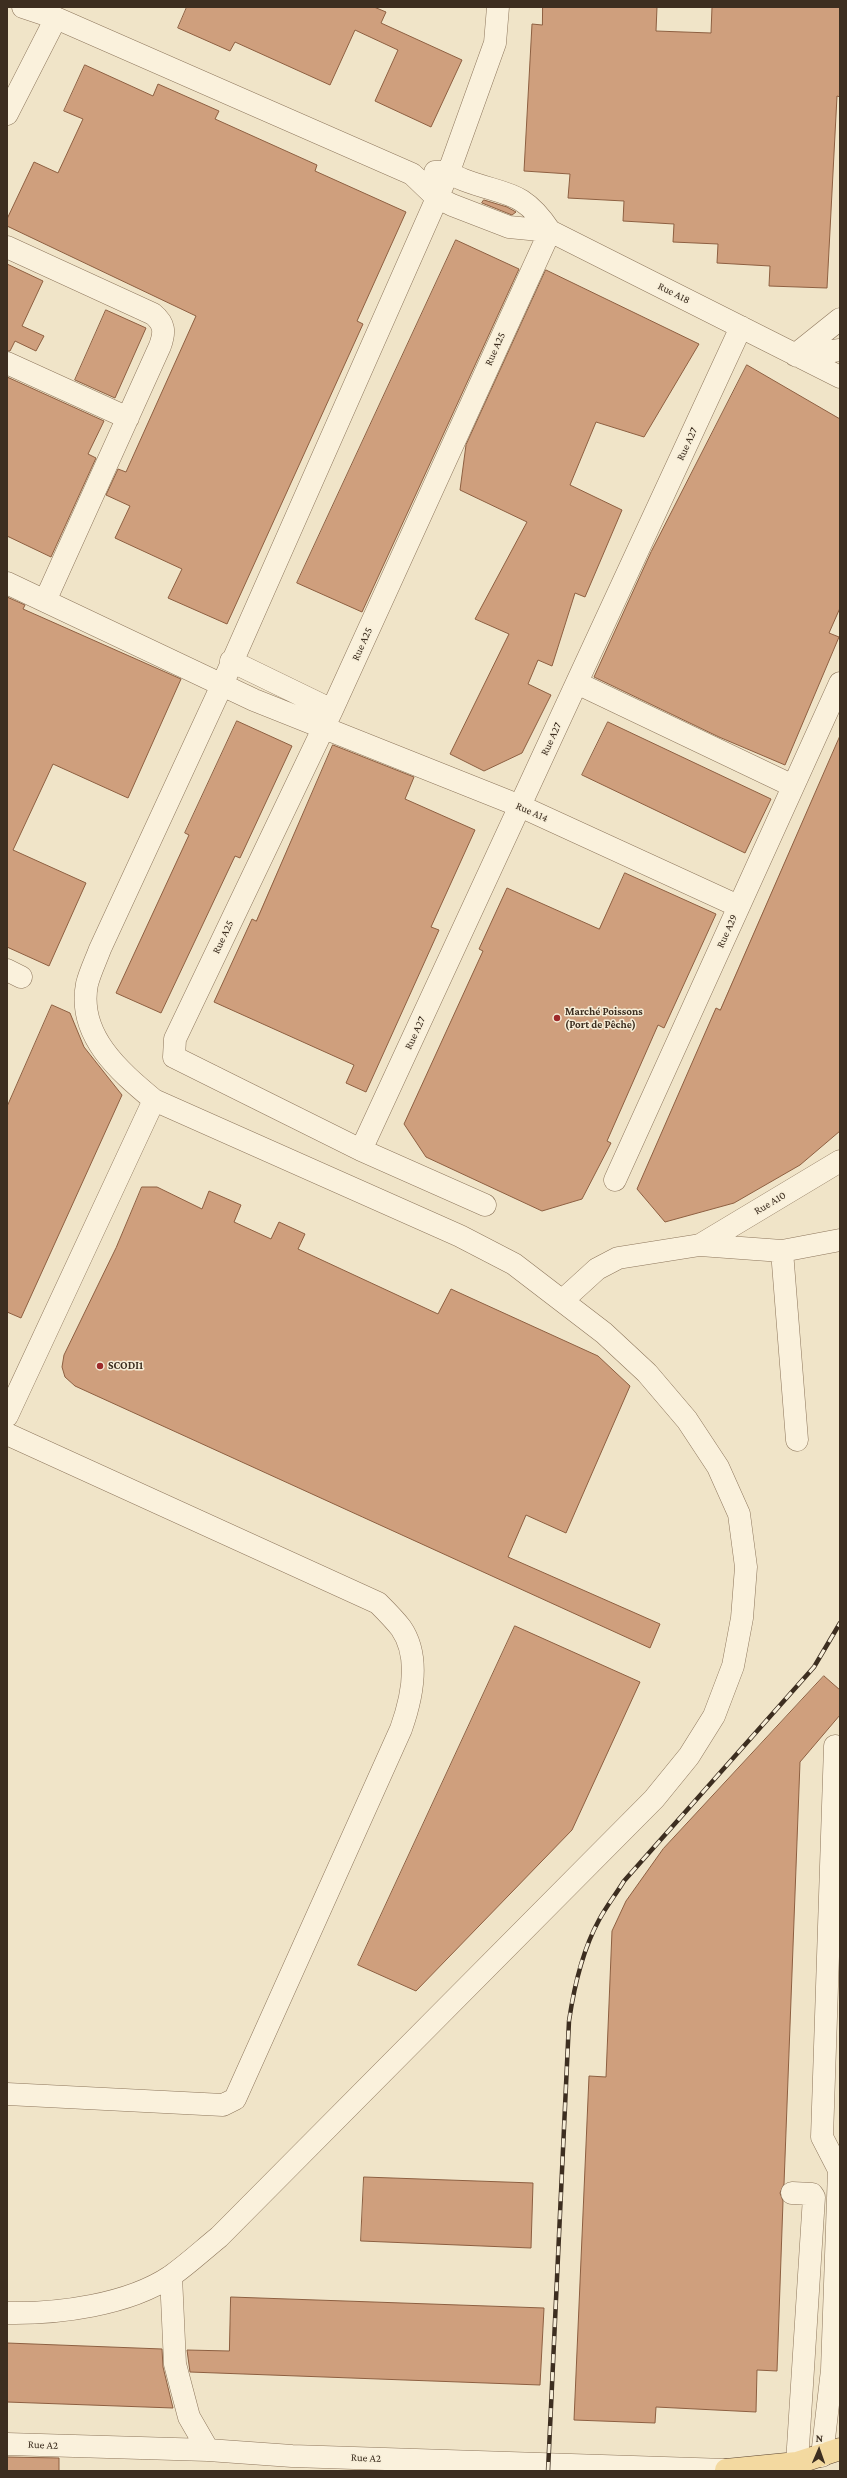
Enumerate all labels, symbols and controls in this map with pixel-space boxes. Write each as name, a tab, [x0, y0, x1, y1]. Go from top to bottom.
street label: Rue A18	[656, 279, 692, 307]
street label: Rue A25	[482, 330, 508, 368]
street label: Rue A27	[674, 425, 700, 463]
street label: Rue A25	[349, 625, 375, 663]
street label: Rue A27	[538, 720, 564, 758]
street label: Rue A14	[514, 799, 550, 825]
street label: Rue A29	[714, 912, 740, 950]
street label: Rue A25	[210, 918, 236, 956]
place label: Marché Poissons (Port de Pêche)	[565, 1005, 643, 1031]
marker: Marché Poissons (Port de Pêche)	[552, 1013, 562, 1023]
street label: Rue A27	[402, 1014, 428, 1052]
street label: Rue A10	[752, 1188, 788, 1218]
place label: SCODI1	[108, 1359, 143, 1373]
marker: SCODI1	[95, 1361, 105, 1371]
north arrow	[799, 2430, 839, 2470]
text: N	[815, 2432, 823, 2444]
street label: Rue A2	[28, 2438, 58, 2452]
street label: Rue A2	[351, 2451, 381, 2465]

